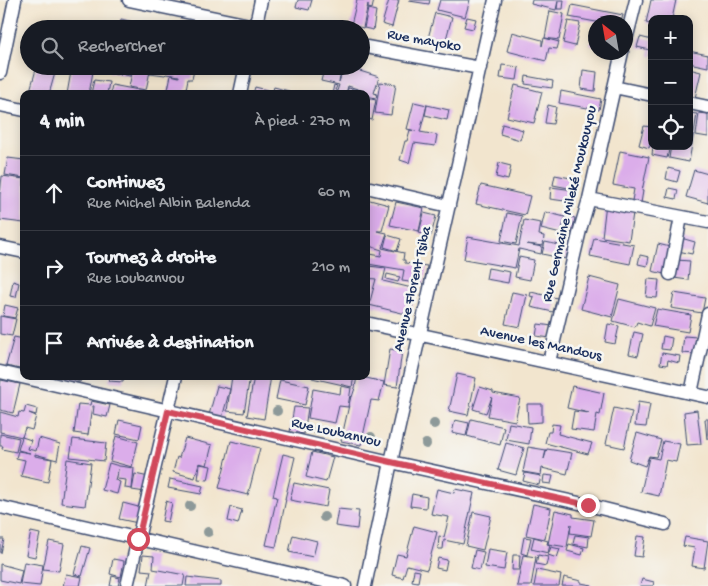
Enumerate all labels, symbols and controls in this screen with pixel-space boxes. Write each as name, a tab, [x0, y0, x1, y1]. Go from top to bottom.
north arrow	[588, 15, 633, 60]
map controls	[648, 15, 693, 150]
button: +	[648, 15, 693, 60]
search box	[20, 20, 370, 75]
street label: Rue mayoko	[386, 26, 463, 56]
icon: search	[38, 34, 66, 62]
text: Rechercher	[78, 36, 164, 59]
button: −	[648, 60, 693, 105]
street label: Rue Germaine Mileké Moukouyou	[539, 104, 601, 304]
button: locate	[648, 105, 693, 150]
text: 4 min	[40, 110, 84, 135]
text: À pied · 270 m	[255, 113, 350, 132]
text: Continuez	[87, 172, 164, 195]
icon: ahead	[40, 179, 68, 207]
text: 60 m	[318, 184, 350, 203]
text: Rue Michel Albin Balenda	[87, 195, 250, 214]
street label: Avenue Florent Tsiba	[390, 224, 436, 353]
text: Tournez à droite	[87, 247, 216, 270]
icon: right	[40, 254, 68, 282]
text: 210 m	[311, 259, 350, 278]
text: Rue Loubanvou	[87, 270, 184, 289]
street label: Avenue les Mandous	[479, 322, 604, 366]
icon: arrive	[40, 329, 68, 357]
text: Arrivée à destination	[87, 332, 253, 355]
street label: Rue Loubanvou	[289, 414, 383, 452]
route end	[577, 494, 600, 517]
route start	[127, 528, 150, 551]

